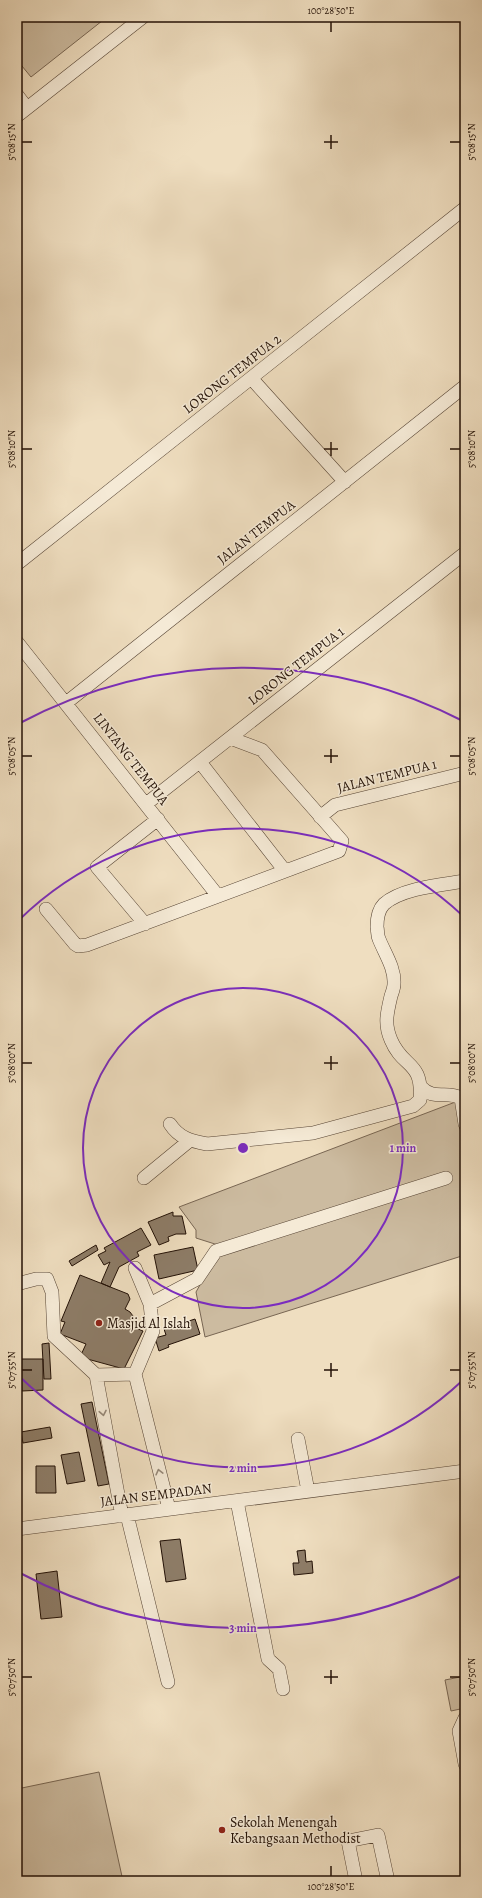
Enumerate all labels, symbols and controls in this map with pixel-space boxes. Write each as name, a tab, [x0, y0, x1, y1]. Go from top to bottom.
text: 100°28'50"E	[308, 4, 355, 17]
text: 5°08'15"N	[5, 123, 18, 161]
text: 5°08'15"N	[465, 123, 478, 161]
street label: LORONG TEMPUA 2	[179, 329, 285, 418]
text: 5°08'10"N	[5, 430, 18, 468]
text: 5°08'10"N	[465, 430, 478, 468]
street label: JALAN TEMPUA	[213, 495, 300, 568]
street label: LORONG TEMPUA 1	[244, 622, 348, 710]
street label: LINTANG TEMPUA	[89, 709, 174, 810]
text: 5°08'05"N	[5, 736, 18, 776]
text: 5°08'05"N	[465, 736, 478, 776]
street label: JALAN TEMPUA 1	[335, 754, 439, 798]
text: 5°08'00"N	[5, 1043, 18, 1083]
text: 5°08'00"N	[465, 1043, 478, 1083]
text: 1 min	[390, 1140, 417, 1156]
centre of rings	[236, 1141, 250, 1155]
place label: Masjid Al Islah	[107, 1314, 191, 1333]
marker: Masjid Al Islah	[94, 1318, 104, 1328]
text: 5°07'55"N	[5, 1351, 18, 1389]
text: 5°07'55"N	[465, 1351, 478, 1389]
one-way arrow	[98, 1410, 107, 1417]
text: 2 min	[229, 1460, 257, 1476]
one-way arrow	[156, 1468, 164, 1475]
street label: JALAN SEMPADAN	[99, 1479, 213, 1511]
text: 3 min	[229, 1620, 257, 1636]
text: 5°07'50"N	[5, 1658, 18, 1696]
text: 5°07'50"N	[465, 1658, 478, 1696]
place label: Sekolah Menengah Kebangsaan Methodist	[230, 1813, 361, 1848]
marker: Sekolah Menengah Kebangsaan Methodist	[217, 1825, 227, 1835]
text: 100°28'50"E	[308, 1880, 355, 1893]

